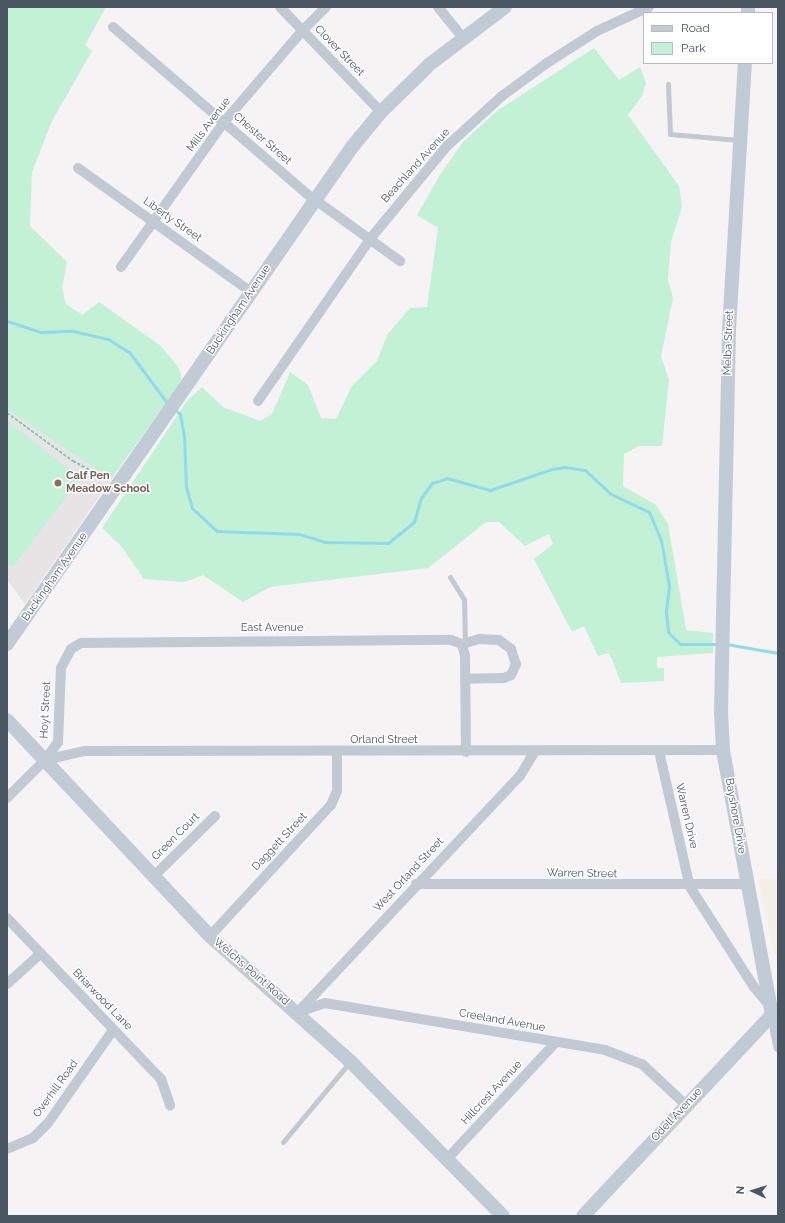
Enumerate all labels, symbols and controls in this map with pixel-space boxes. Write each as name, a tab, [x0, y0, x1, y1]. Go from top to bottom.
legend	[643, 12, 773, 64]
text: Road	[681, 21, 710, 35]
street label: Clover Street	[311, 23, 367, 79]
text: Park	[681, 41, 706, 55]
street label: Mills Avenue	[184, 95, 234, 155]
street label: Chester Street	[230, 110, 294, 168]
street label: Beachland Avenue	[379, 126, 453, 206]
street label: Liberty Street	[140, 195, 204, 245]
street label: Buckingham Avenue	[204, 263, 274, 357]
street label: Melba Street	[721, 310, 737, 376]
place label: Calf Pen Meadow School	[66, 470, 150, 496]
marker: Calf Pen Meadow School	[53, 478, 63, 488]
street label: Buckingham Avenue	[19, 530, 91, 624]
street label: East Avenue	[240, 621, 304, 635]
street label: Hoyt Street	[38, 681, 54, 739]
street label: Orland Street	[350, 733, 418, 747]
street label: Bayshore Drive	[722, 777, 748, 855]
street label: Warren Drive	[672, 782, 700, 850]
street label: Green Court	[149, 810, 203, 864]
street label: Daggett Street	[250, 810, 310, 874]
street label: West Orland Street	[371, 835, 447, 915]
street label: Warren Street	[547, 867, 617, 881]
street label: Welchs Point Road	[211, 936, 291, 1008]
street label: Briarwood Lane	[69, 967, 135, 1033]
street label: Creeland Avenue	[458, 1007, 546, 1035]
street label: Overhill Road	[31, 1058, 81, 1120]
street label: Hillcrest Avenue	[459, 1058, 525, 1128]
street label: Odell Avenue	[649, 1085, 705, 1145]
north arrow	[733, 1171, 773, 1211]
text: N	[734, 1185, 747, 1195]

